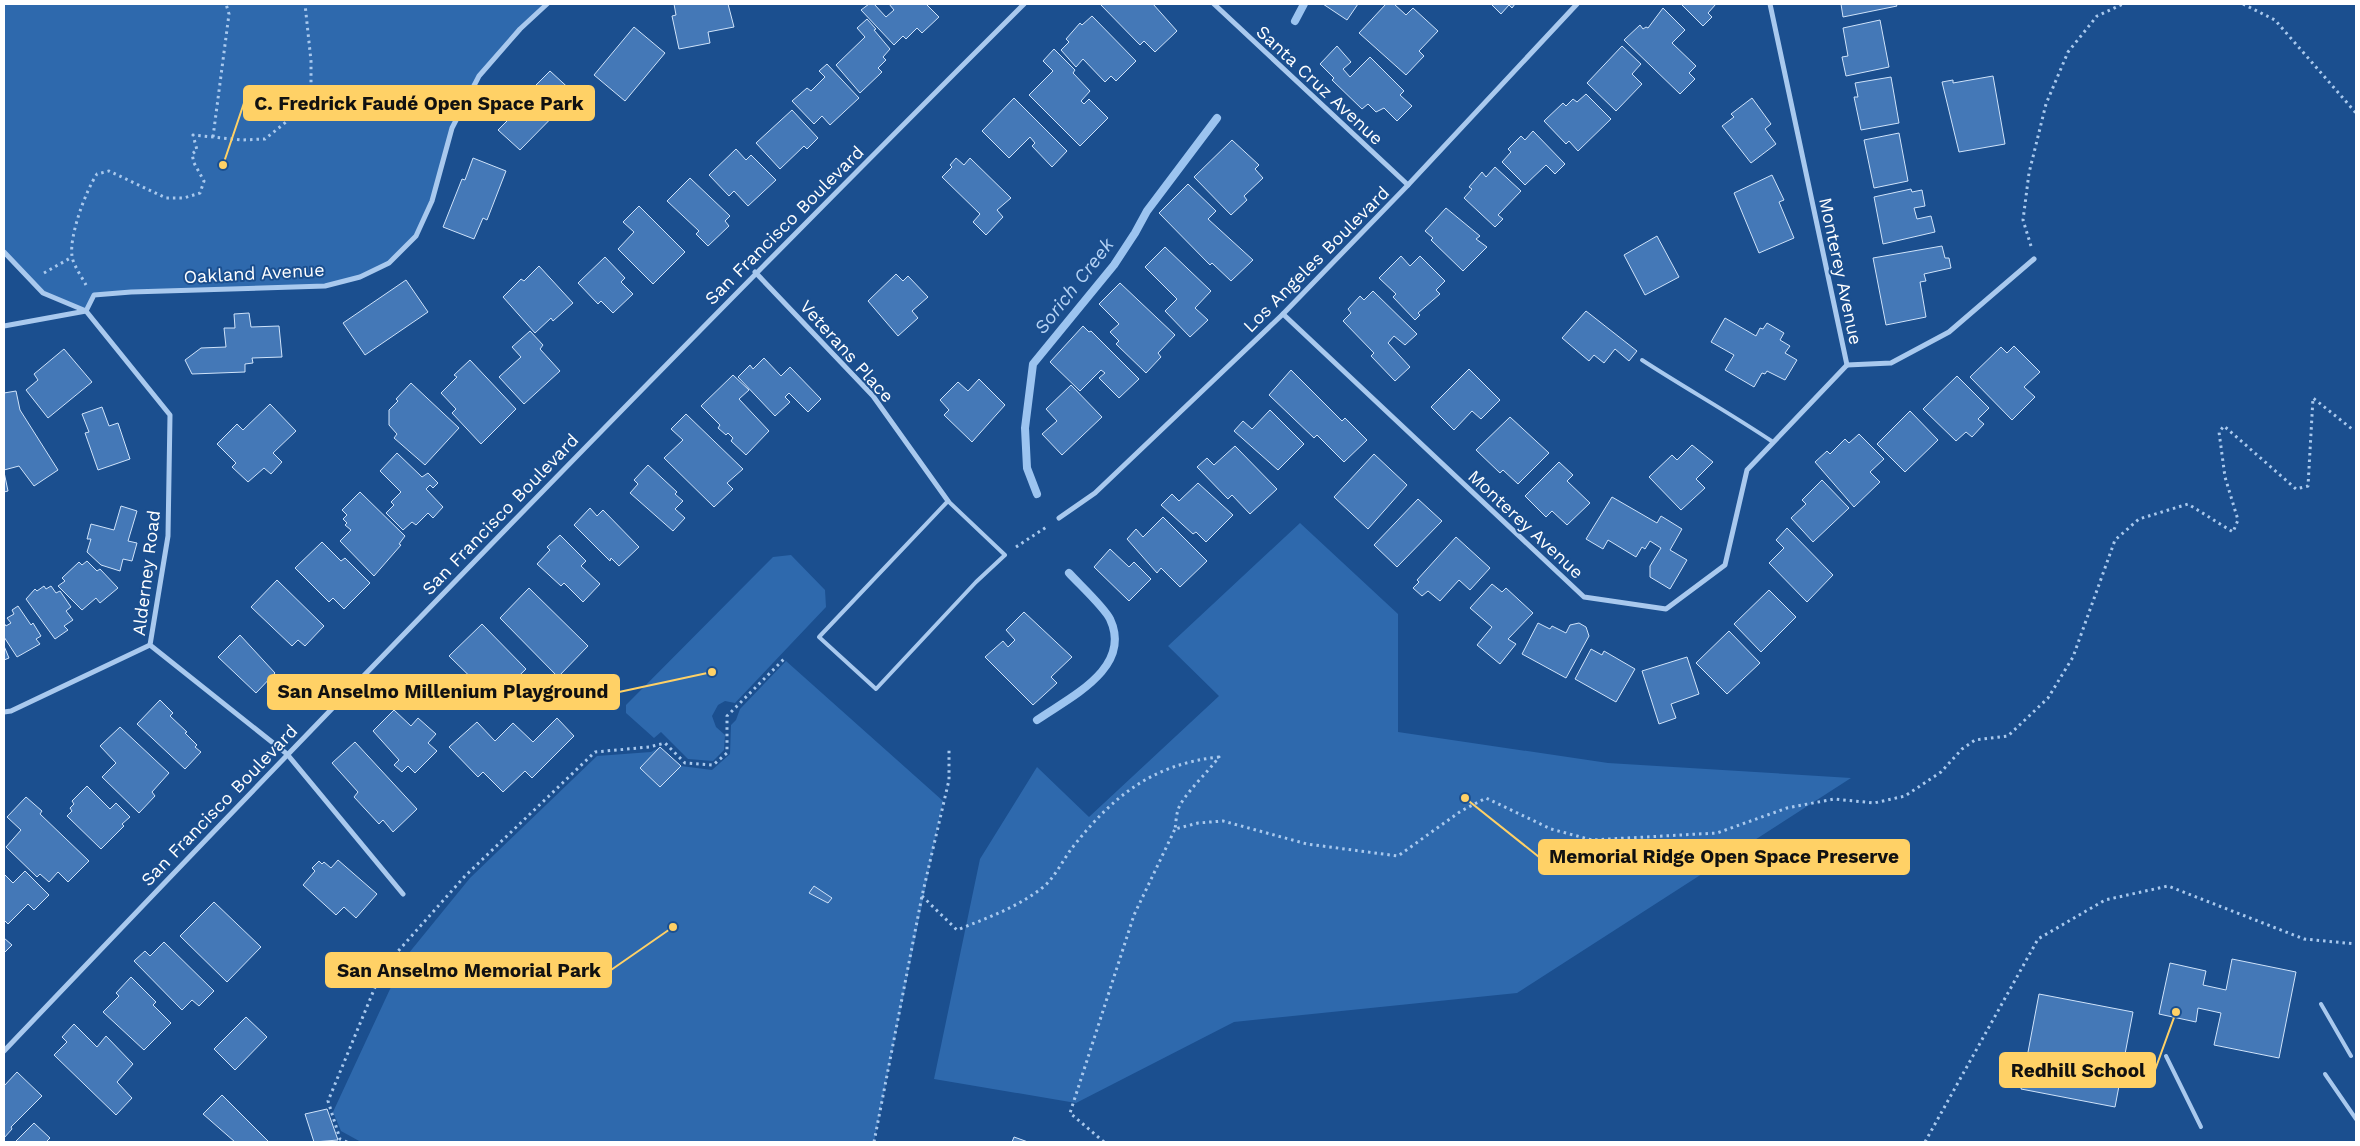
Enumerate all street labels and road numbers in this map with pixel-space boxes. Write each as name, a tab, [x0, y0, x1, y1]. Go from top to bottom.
street label: Santa Cruz Avenue	[1252, 21, 1388, 149]
street label: San Francisco Boulevard	[700, 141, 868, 309]
street label: Los Angeles Boulevard	[1239, 182, 1393, 336]
street label: Monterey Avenue	[1815, 196, 1867, 346]
street label: Oakland Avenue	[183, 259, 325, 287]
street label: Veterans Place	[796, 296, 898, 406]
street label: San Francisco Boulevard	[417, 429, 583, 599]
street label: Monterey Avenue	[1464, 465, 1588, 583]
street label: Alderney Road	[128, 509, 164, 637]
street label: San Francisco Boulevard	[136, 720, 302, 890]

